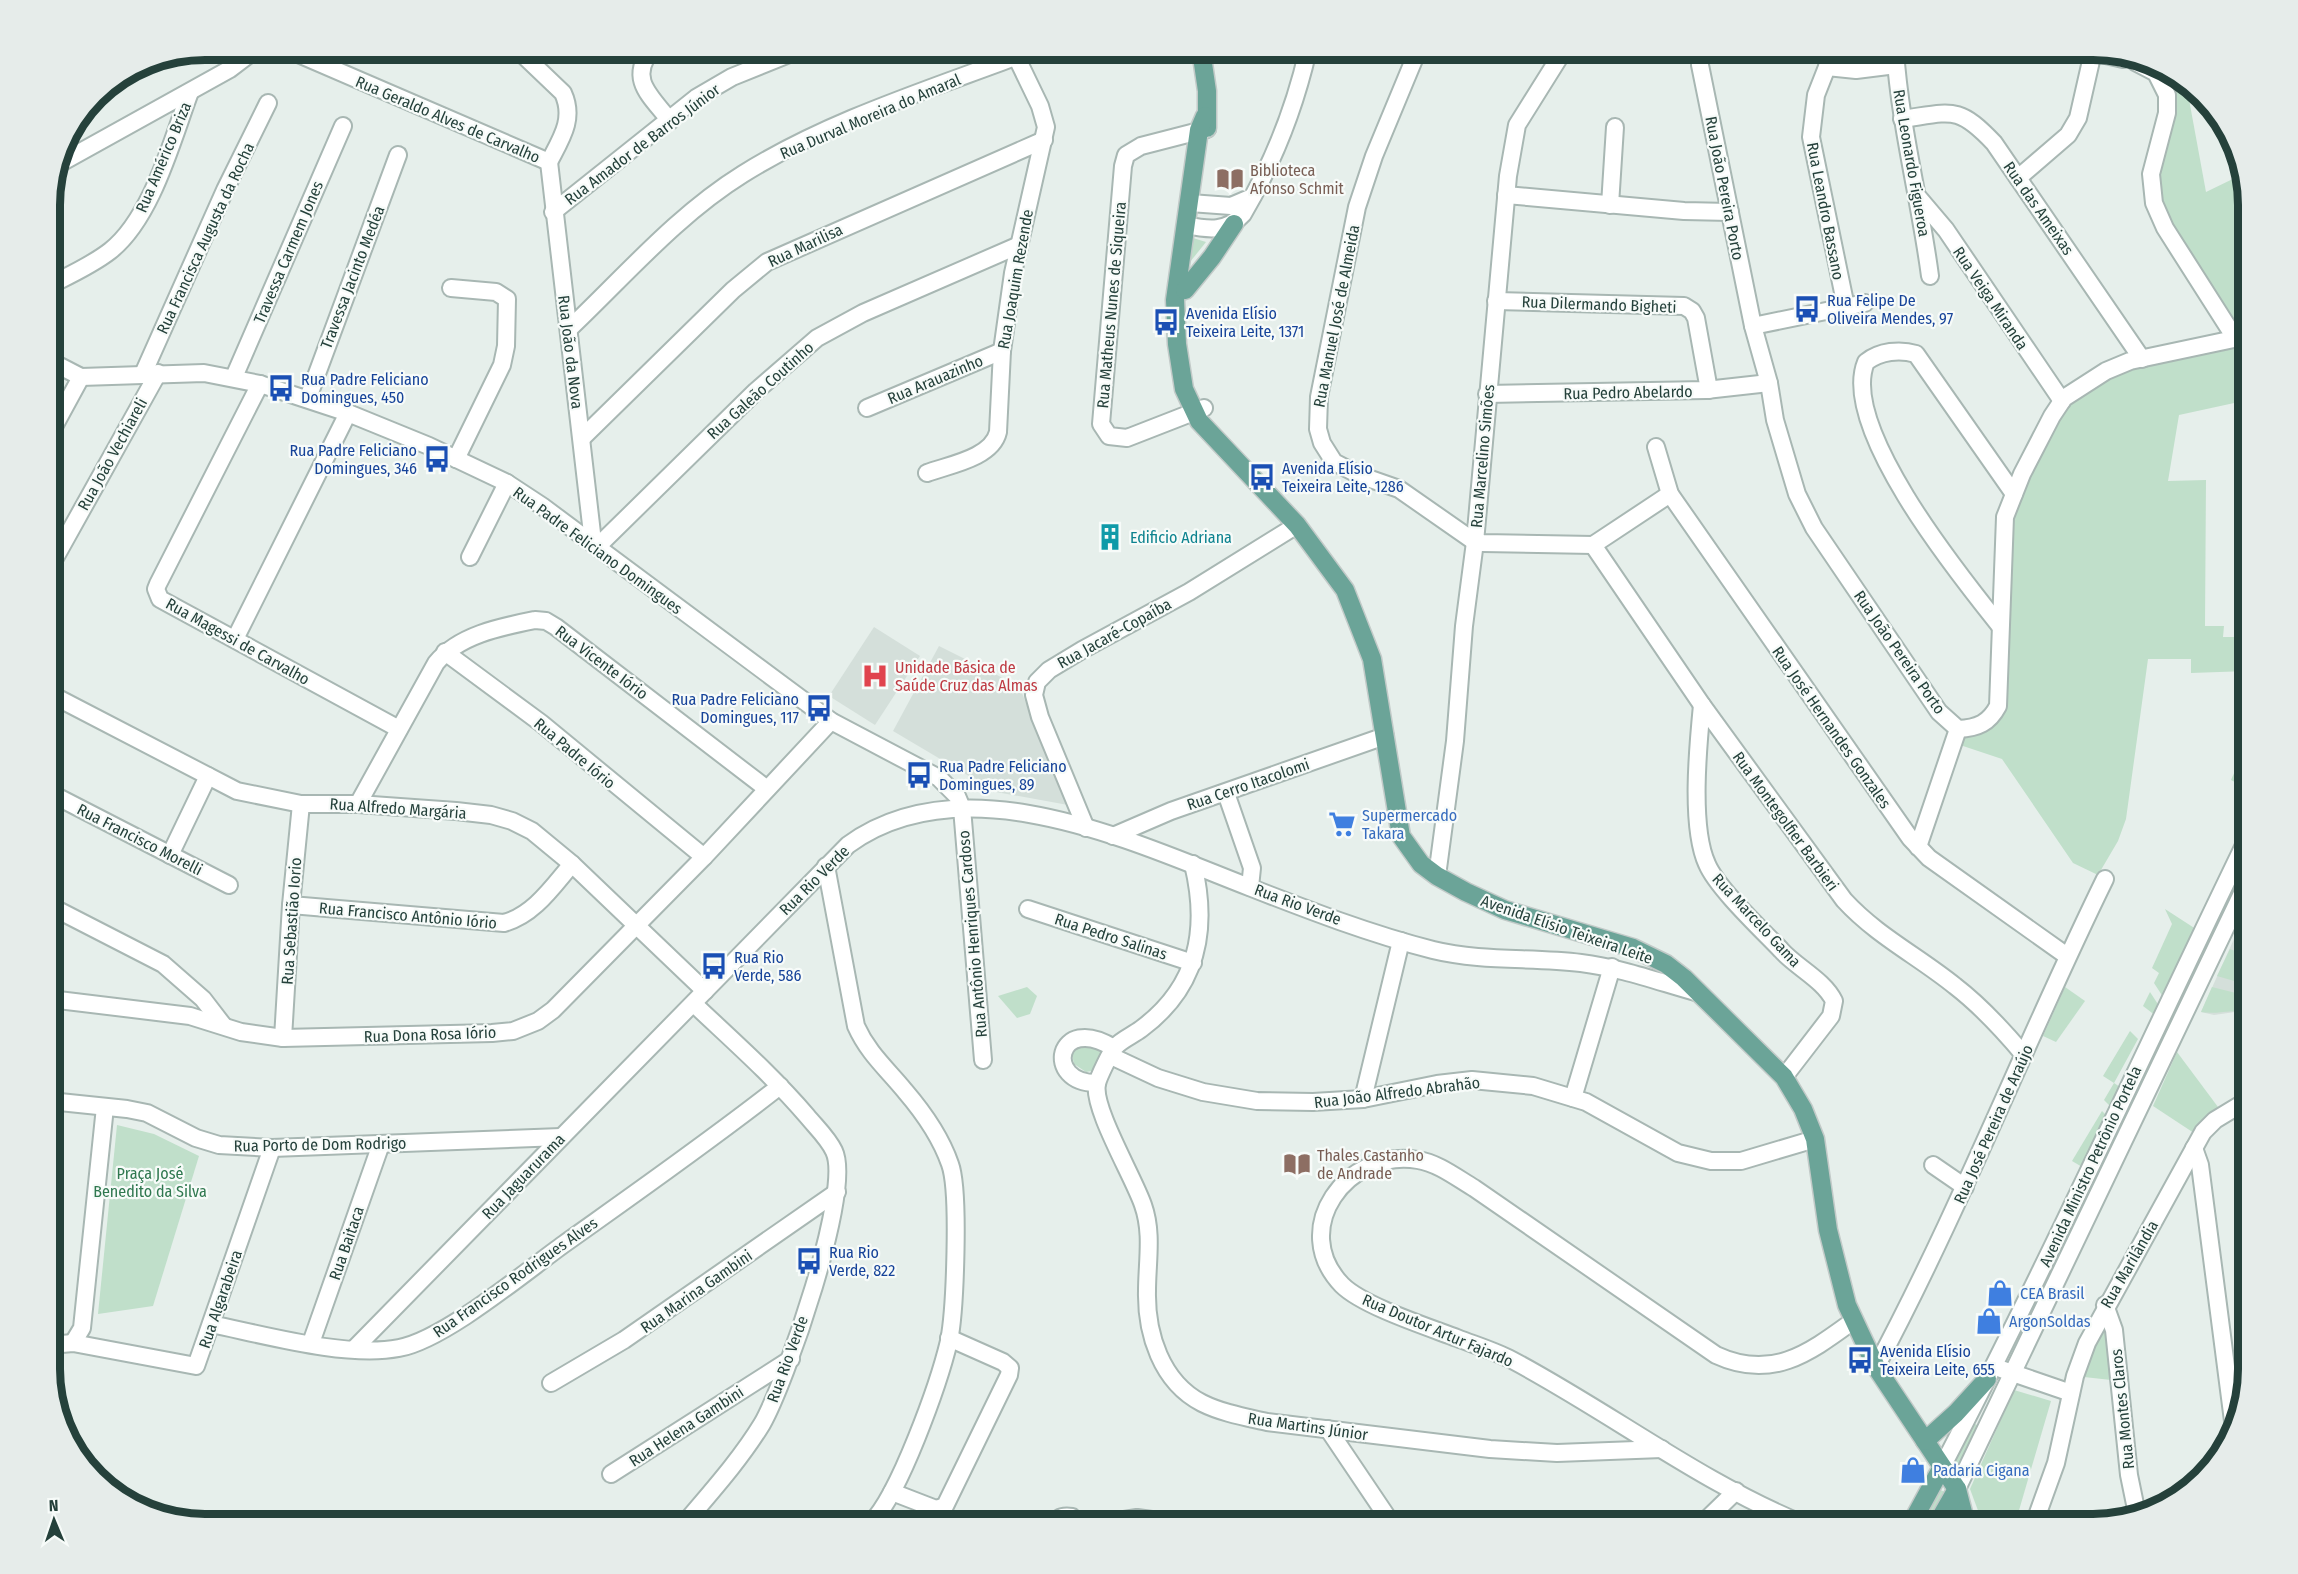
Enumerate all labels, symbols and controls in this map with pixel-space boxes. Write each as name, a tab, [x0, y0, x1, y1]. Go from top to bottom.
street label: Rua Durval Moreira do Amaral	[777, 70, 963, 163]
street label: Rua Geraldo Alves de Carvalho	[353, 72, 543, 167]
street label: Rua Amador de Barros Júnior	[561, 80, 724, 209]
street label: Rua Leonardo Figueroa	[1889, 88, 1934, 238]
street label: Rua Américo Briza	[132, 99, 195, 215]
street label: Rua João Pereira Porto	[1701, 115, 1748, 262]
street label: Rua Francisca Augusta da Rocha	[153, 139, 258, 337]
street label: Rua Leandro Bassano	[1803, 141, 1848, 282]
street label: Rua das Ameixas	[1999, 158, 2078, 259]
place label: Biblioteca Afonso Schmit	[1250, 161, 1345, 198]
library icon: Biblioteca Afonso Schmit	[1215, 164, 1245, 194]
street label: Travessa Carmem Jones	[250, 178, 327, 326]
street label: Rua Matheus Nunes de Siqueira	[1093, 201, 1130, 409]
street label: Travessa Jacinto Medéa	[316, 203, 389, 351]
street label: Rua Joaquim Rezende	[994, 208, 1037, 350]
street label: Rua Marilisa	[765, 220, 846, 271]
street label: Rua Manuel José de Almeida	[1309, 223, 1364, 409]
street label: Rua Veiga Miranda	[1949, 243, 2032, 354]
place label: Rua Felipe De Oliveira Mendes, 97	[1827, 291, 1954, 328]
street label: Rua Dilermando Bigheti	[1521, 292, 1677, 317]
street label: Rua João da Nova	[554, 294, 587, 410]
bus stop icon: Rua Felipe De Oliveira Mendes, 97	[1792, 294, 1822, 324]
place label: Avenida Elísio Teixeira Leite, 1371	[1186, 304, 1304, 341]
bus stop icon: Avenida Elísio Teixeira Leite, 1371	[1151, 307, 1181, 337]
street label: Rua Galeão Coutinho	[703, 338, 817, 443]
street label: Rua Arauazinho	[885, 351, 986, 408]
place label: Rua Padre Feliciano Domingues, 450	[301, 370, 429, 407]
bus stop icon: Rua Padre Feliciano Domingues, 450	[266, 373, 296, 403]
street label: Rua Pedro Abelardo	[1563, 382, 1693, 403]
street label: Rua Marcelino Simões	[1467, 383, 1498, 528]
street label: Rua João Vechiareli	[74, 395, 151, 514]
place label: Rua Padre Feliciano Domingues, 346	[289, 441, 417, 478]
bus stop icon: Rua Padre Feliciano Domingues, 346	[422, 444, 452, 474]
place label: Avenida Elísio Teixeira Leite, 1286	[1282, 459, 1404, 496]
bus stop icon: Avenida Elísio Teixeira Leite, 1286	[1247, 462, 1277, 492]
street label: Rua Padre Feliciano Domingues	[509, 483, 686, 618]
building icon: Edificio Adriana	[1095, 522, 1125, 552]
place label: Edificio Adriana	[1130, 528, 1232, 547]
street label: Rua João Pereira Porto	[1850, 587, 1949, 718]
street label: Rua Magessi de Carvalho	[163, 594, 313, 689]
street label: Rua Jacaré-Copaíba	[1054, 594, 1175, 673]
street label: Rua Vicente Iório	[552, 621, 652, 703]
street label: Rua José Hernandes Gonzales	[1768, 643, 1895, 812]
place label: Unidade Básica de Saúde Cruz das Almas	[895, 658, 1038, 695]
hospital icon: Unidade Básica de Saúde Cruz das Almas	[860, 661, 890, 691]
place label: Rua Padre Feliciano Domingues, 117	[671, 690, 800, 727]
bus stop icon: Rua Padre Feliciano Domingues, 117	[804, 693, 834, 723]
street label: Rua Padre Iório	[530, 714, 619, 793]
street label: Rua Montegolfier Barbieri	[1729, 748, 1843, 895]
street label: Rua Cerro Itacolomi	[1184, 755, 1312, 814]
place label: Rua Padre Feliciano Domingues, 89	[939, 757, 1067, 794]
bus stop icon: Rua Padre Feliciano Domingues, 89	[904, 760, 934, 790]
street label: Rua Alfredo Margária	[329, 794, 467, 823]
street label: Rua Francisco Morelli	[74, 800, 206, 879]
place label: Supermercado Takara	[1362, 806, 1457, 843]
supermarket icon: Supermercado Takara	[1327, 809, 1357, 839]
street label: Rua Antônio Henriques Cardoso	[954, 830, 991, 1038]
street label: Rua Rio Verde	[776, 841, 853, 919]
street label: Rua Sebastião Iorio	[278, 857, 305, 985]
street label: Rua Marcelo Gama	[1708, 870, 1805, 971]
street label: Rua Rio Verde	[1252, 880, 1344, 929]
street label: Avenida Elísio Teixeira Leite	[1479, 891, 1655, 968]
street label: Rua Francisco Antônio Iório	[318, 898, 498, 933]
street label: Rua Pedro Salinas	[1052, 909, 1170, 964]
place label: Rua Rio Verde, 586	[734, 948, 802, 985]
bus stop icon: Rua Rio Verde, 586	[699, 951, 729, 981]
street label: Rua Dona Rosa Iório	[364, 1023, 496, 1046]
street label: Rua José Pereira de Araújo	[1950, 1042, 2037, 1207]
street label: Avenida Ministro Petrônio Portela	[2036, 1063, 2145, 1270]
street label: Rua João Alfredo Abrahão	[1313, 1073, 1481, 1112]
street label: Rua Jaguarurama	[478, 1130, 569, 1223]
street label: Rua Porto de Dom Rodrigo	[234, 1133, 406, 1156]
place label: Thales Castanho de Andrade	[1317, 1146, 1424, 1183]
library icon: Thales Castanho de Andrade	[1282, 1149, 1312, 1179]
park label: Praça José Benedito da Silva	[93, 1164, 207, 1201]
street label: Rua Baitaca	[325, 1204, 368, 1283]
street label: Rua Francisco Rodrigues Alves	[429, 1213, 601, 1342]
street label: Rua Marilândia	[2097, 1217, 2162, 1312]
place label: Rua Rio Verde, 822	[829, 1243, 895, 1280]
street label: Rua Marina Gambini	[637, 1246, 756, 1337]
bus stop icon: Rua Rio Verde, 822	[794, 1246, 824, 1276]
street label: Rua Algarabeira	[195, 1247, 246, 1351]
shop icon: CEA Brasil	[1985, 1278, 2015, 1308]
place label: CEA Brasil	[2020, 1284, 2084, 1303]
street label: Rua Doutor Artur Fajardo	[1359, 1290, 1516, 1371]
shop icon: ArgonSoldas	[1974, 1306, 2004, 1336]
place label: ArgonSoldas	[2009, 1312, 2091, 1331]
street label: Rua Rio Verde	[763, 1313, 812, 1405]
place label: Avenida Elísio Teixeira Leite, 655	[1880, 1342, 1995, 1379]
bus stop icon: Avenida Elísio Teixeira Leite, 655	[1845, 1345, 1875, 1375]
street label: Rua Montes Claros	[2107, 1348, 2138, 1470]
street label: Rua Helena Gambini	[625, 1382, 747, 1471]
street label: Rua Martins Júnior	[1247, 1409, 1370, 1444]
shop icon: Padaria Cigana	[1898, 1455, 1928, 1485]
place label: Padaria Cigana	[1933, 1461, 2030, 1480]
north arrow	[24, 1490, 84, 1550]
text: N	[48, 1496, 59, 1515]

